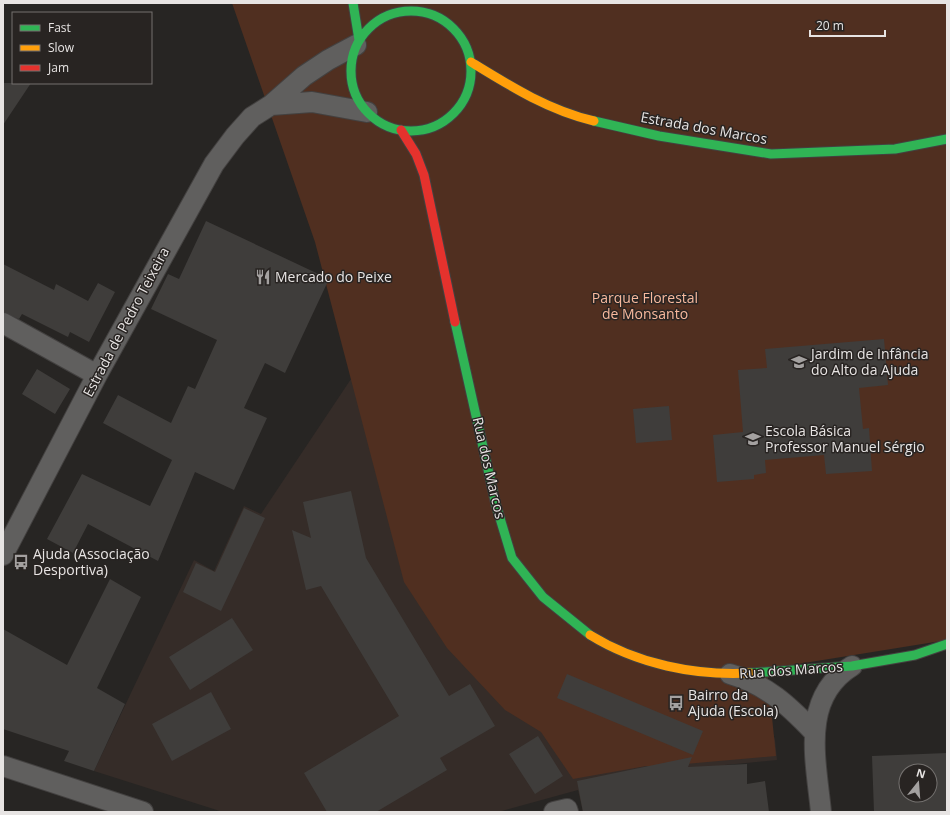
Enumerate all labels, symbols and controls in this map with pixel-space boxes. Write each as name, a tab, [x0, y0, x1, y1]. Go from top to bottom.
legend	[12, 12, 152, 84]
scale bar	[810, 12, 885, 38]
text: 20 m	[816, 17, 844, 34]
text: Fast	[48, 19, 71, 36]
text: Slow	[48, 39, 75, 56]
text: Jam	[47, 59, 69, 76]
street label: Estrada dos Marcos	[639, 107, 769, 148]
street label: Estrada de Pedro Teixeira	[78, 244, 173, 400]
place label: Mercado do Peixe	[275, 267, 392, 286]
restaurant icon: Mercado do Peixe	[254, 268, 272, 286]
park label: Parque Florestal de Monsanto	[592, 288, 698, 323]
place label: Jardim de Infância do Alto da Ajuda	[809, 344, 929, 379]
school or university icon: Jardim de Infância do Alto da Ajuda	[790, 353, 808, 371]
street label: Rua dos Marcos	[469, 415, 510, 521]
place label: Escola Básica Professor Manuel Sérgio	[765, 421, 925, 456]
school or university icon: Escola Básica Professor Manuel Sérgio	[744, 430, 762, 448]
place label: Ajuda (Associação Desportiva)	[33, 544, 150, 579]
bus stop icon: Ajuda (Associação Desportiva)	[12, 553, 30, 571]
street label: Rua dos Marcos	[739, 656, 844, 683]
place label: Bairro da Ajuda (Escola)	[688, 685, 778, 720]
bus stop icon: Bairro da Ajuda (Escola)	[667, 694, 685, 712]
north arrow	[898, 763, 938, 803]
text: N	[915, 764, 928, 781]

